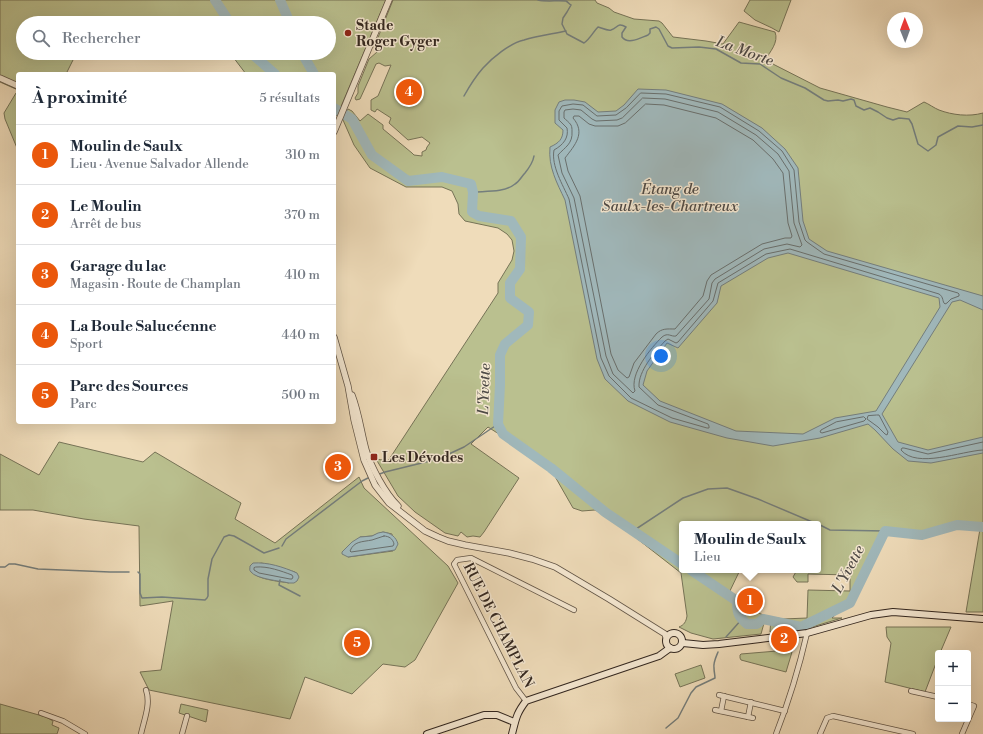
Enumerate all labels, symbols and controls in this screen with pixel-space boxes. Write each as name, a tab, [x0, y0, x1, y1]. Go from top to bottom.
north arrow	[887, 12, 923, 48]
search box	[16, 16, 336, 60]
place label: Stade Roger Gyger	[356, 17, 440, 51]
icon: search	[30, 27, 52, 49]
marker: Stade Roger Gyger	[343, 28, 353, 38]
text: Rechercher	[62, 29, 141, 48]
water label: La Morte	[713, 32, 776, 71]
pin: 4	[396, 77, 422, 107]
text: À proximité	[32, 87, 127, 109]
text: 5 résultats	[259, 90, 320, 106]
text: Moulin de Saulx	[70, 137, 183, 156]
text: 1	[42, 147, 48, 163]
text: 310 m	[285, 147, 320, 163]
text: Lieu · Avenue Salvador Allende	[70, 156, 249, 172]
water label: Étang de Saulx-les-Chartreux	[602, 179, 738, 216]
text: Le Moulin	[70, 197, 142, 216]
text: 2	[41, 207, 49, 223]
text: 370 m	[284, 207, 320, 223]
text: Arrêt de bus	[70, 216, 141, 232]
text: Garage du lac	[70, 257, 166, 276]
text: 3	[41, 267, 49, 283]
text: 410 m	[284, 267, 320, 283]
text: Magasin · Route de Champlan	[70, 276, 241, 292]
text: La Boule Salucéenne	[70, 317, 217, 336]
text: 4	[41, 327, 49, 343]
text: 440 m	[282, 327, 320, 343]
text: Sport	[70, 336, 103, 352]
your location	[651, 346, 671, 366]
water label: L'Yvette	[474, 363, 495, 416]
text: Parc des Sources	[70, 377, 188, 396]
text: 5	[41, 387, 49, 403]
text: 500 m	[282, 387, 320, 403]
text: Parc	[70, 396, 97, 412]
place label: Les Dévodes	[382, 449, 463, 467]
pin: 3	[325, 452, 351, 482]
marker: Les Dévodes	[369, 452, 379, 462]
popup	[679, 521, 821, 573]
text: Moulin de Saulx	[694, 530, 806, 549]
water label: L'Yvette	[828, 542, 869, 597]
text: Lieu	[694, 549, 721, 565]
street label: RUE DE CHAMPLAN	[459, 560, 538, 692]
pin: 1	[737, 586, 763, 616]
pin: 2	[771, 624, 797, 654]
pin: 5	[344, 628, 370, 658]
map controls	[935, 650, 971, 722]
button: +	[935, 650, 971, 686]
button: −	[935, 686, 971, 722]

